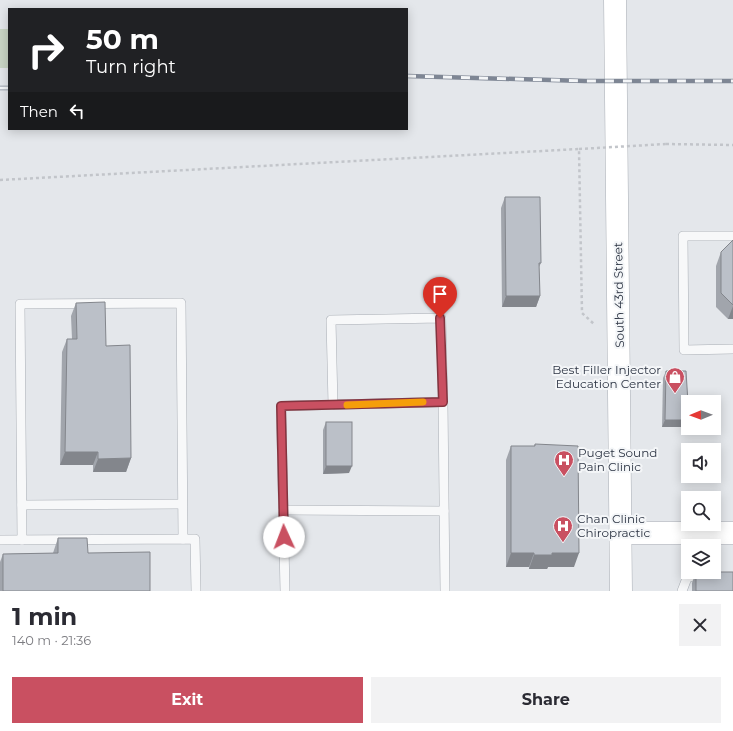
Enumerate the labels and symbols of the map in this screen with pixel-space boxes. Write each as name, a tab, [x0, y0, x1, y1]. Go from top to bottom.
street label: South 43rd Street	[610, 242, 627, 348]
pin	[423, 277, 457, 318]
place label: Best Filler Injector Education Center	[552, 362, 661, 391]
shop icon: Best Filler Injector Education Center	[664, 366, 686, 394]
north arrow	[681, 395, 721, 435]
place label: Puget Sound Pain Clinic	[578, 445, 657, 474]
hospital icon: Puget Sound Pain Clinic	[553, 449, 575, 477]
place label: Chan Clinic Chiropractic	[577, 511, 651, 540]
hospital icon: Chan Clinic Chiropractic	[552, 515, 574, 543]
position arrow	[263, 516, 305, 558]

